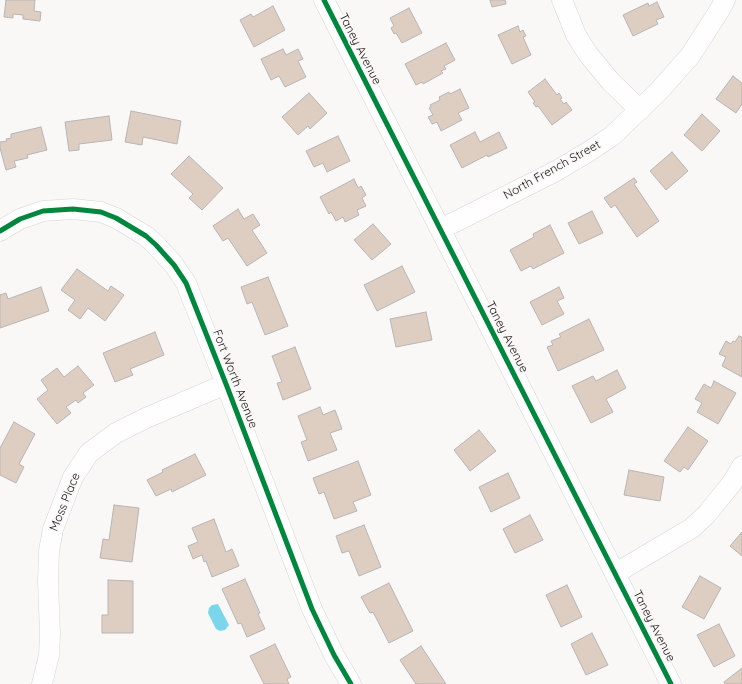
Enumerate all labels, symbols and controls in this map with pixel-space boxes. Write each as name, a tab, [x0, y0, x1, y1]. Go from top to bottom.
street label: Taney Avenue	[336, 11, 384, 87]
street label: North French Street	[501, 137, 603, 203]
street label: Taney Avenue	[483, 299, 531, 375]
street label: Fort Worth Avenue	[210, 328, 260, 430]
street label: Moss Place	[47, 471, 83, 533]
street label: Taney Avenue	[630, 588, 678, 664]

